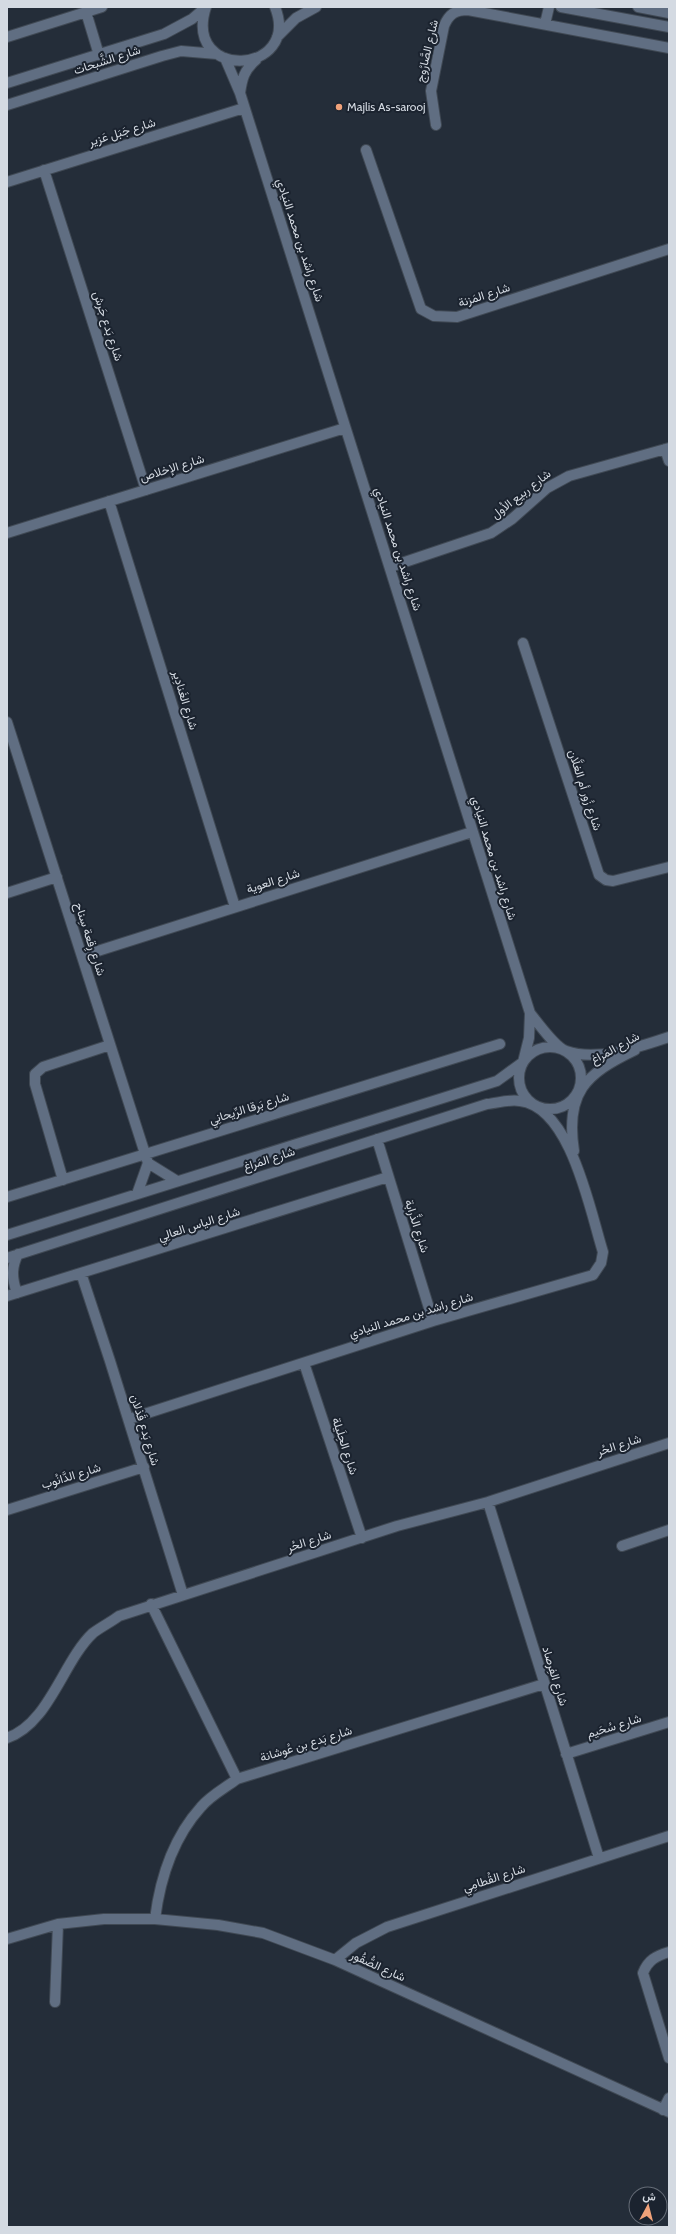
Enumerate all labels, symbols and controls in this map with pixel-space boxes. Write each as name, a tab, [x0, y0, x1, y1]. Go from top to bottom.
street label: شارع الصَّارُوج	[412, 18, 443, 84]
street label: شارع الشَّبحات	[71, 41, 143, 79]
place label: Majlis As-sarooj	[347, 99, 426, 114]
marker: Majlis As-sarooj	[334, 102, 344, 112]
street label: شارع جَبَل عَزير	[85, 114, 158, 151]
street label: شارع راشد بن محمد النيادي	[271, 176, 328, 304]
street label: شارع المَزنة	[456, 279, 512, 312]
street label: شارع بَدع جَرش	[88, 289, 127, 363]
street label: شارع الإخلاص	[138, 451, 207, 486]
street label: شارع ربيع الأول	[488, 466, 555, 523]
street label: شارع راشد بن محمد النيادي	[369, 485, 426, 613]
street label: شارع الغَنادِير	[167, 667, 202, 732]
street label: شارع زُور أم الغلَّان	[563, 747, 607, 833]
street label: شارع راشد بن محمد النيادي	[466, 794, 520, 923]
street label: شارع العوية	[244, 865, 302, 898]
street label: شارع رِقعة سِناح	[70, 900, 109, 978]
street label: شارع المَراغ	[588, 1028, 643, 1069]
street label: شارع بَرقا الرِّيحانِي	[207, 1088, 291, 1130]
street label: شارع المَراغ	[241, 1143, 297, 1176]
street label: شارع الذَّرابة	[400, 1197, 434, 1255]
street label: شارع الياس العالِي	[156, 1203, 242, 1247]
street label: شارع راشد بن محمد النيادي	[347, 1289, 476, 1343]
street label: شارع بَدع قَذلان	[126, 1392, 163, 1468]
street label: شارع الحِلَيلة	[327, 1415, 362, 1477]
street label: شارع الحُر	[594, 1430, 644, 1461]
street label: شارع الدَّانُوب	[39, 1459, 103, 1494]
street label: شارع الحُر	[284, 1526, 334, 1557]
street label: شارع الفِرصاد	[537, 1644, 572, 1708]
street label: شارع سُحَيم	[585, 1710, 644, 1743]
street label: شارع بَدع بن عُوشانة	[258, 1722, 354, 1767]
street label: شارع القُطامِي	[461, 1860, 528, 1898]
street label: شارع الصُّقُور	[347, 1946, 408, 1986]
north arrow	[628, 2186, 668, 2226]
text: ش	[642, 2188, 657, 2204]

